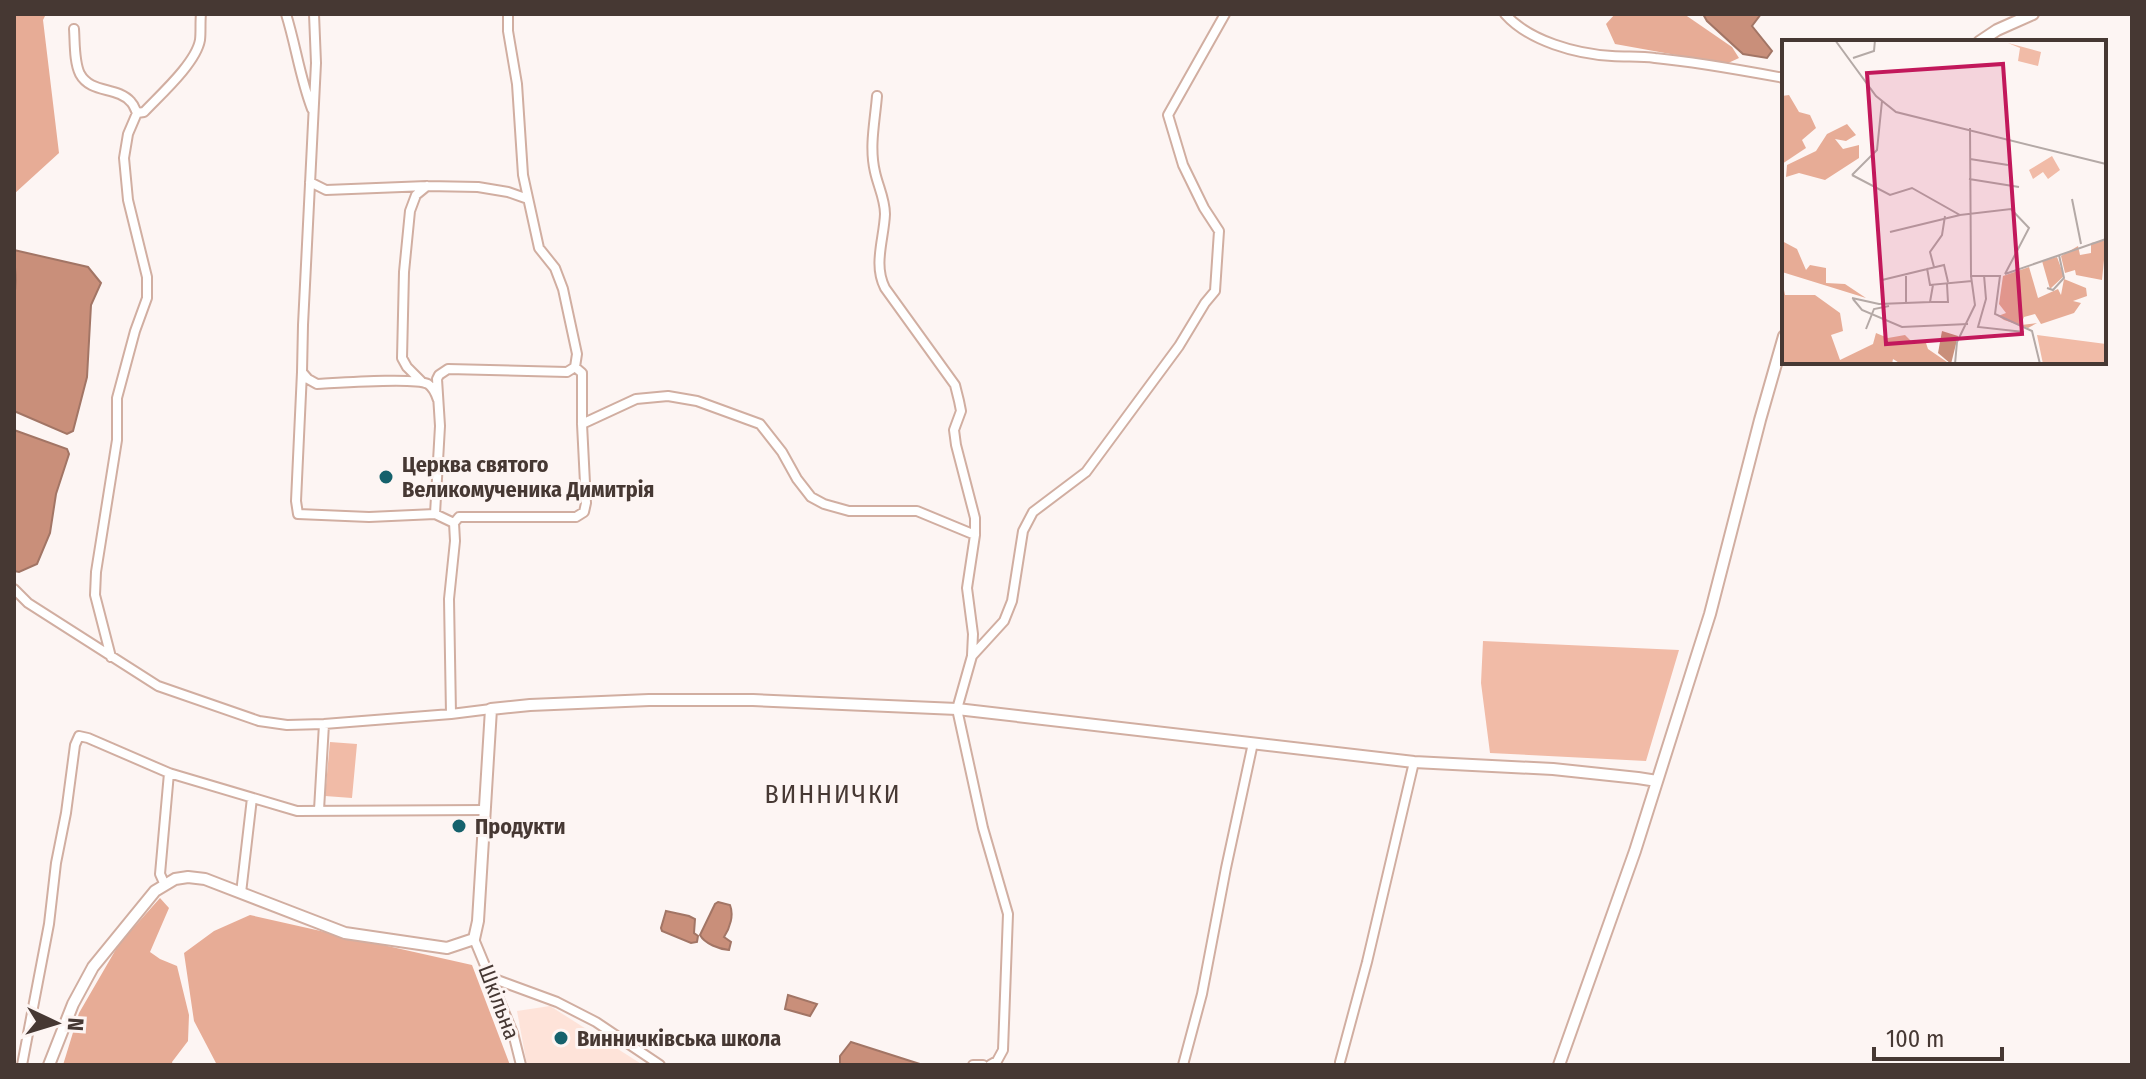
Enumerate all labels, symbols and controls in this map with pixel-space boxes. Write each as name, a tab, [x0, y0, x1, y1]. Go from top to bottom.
inset map	[1782, 40, 2106, 364]
place label: Церква святого Великомученика Димитрія	[402, 451, 654, 503]
marker: Церква святого Великомученика Димитрія	[377, 468, 395, 486]
district label: ВИННИЧКИ	[764, 779, 902, 810]
place label: Продукти	[475, 813, 566, 840]
marker: Продукти	[450, 817, 468, 835]
street label: Шкільна	[472, 961, 526, 1043]
north arrow	[16, 983, 96, 1063]
scale bar	[1874, 1011, 2002, 1061]
text: N	[62, 1017, 89, 1032]
place label: Винничківська школа	[577, 1025, 781, 1052]
text: 100 m	[1886, 1025, 1944, 1053]
marker: Винничківська школа	[552, 1029, 570, 1047]

